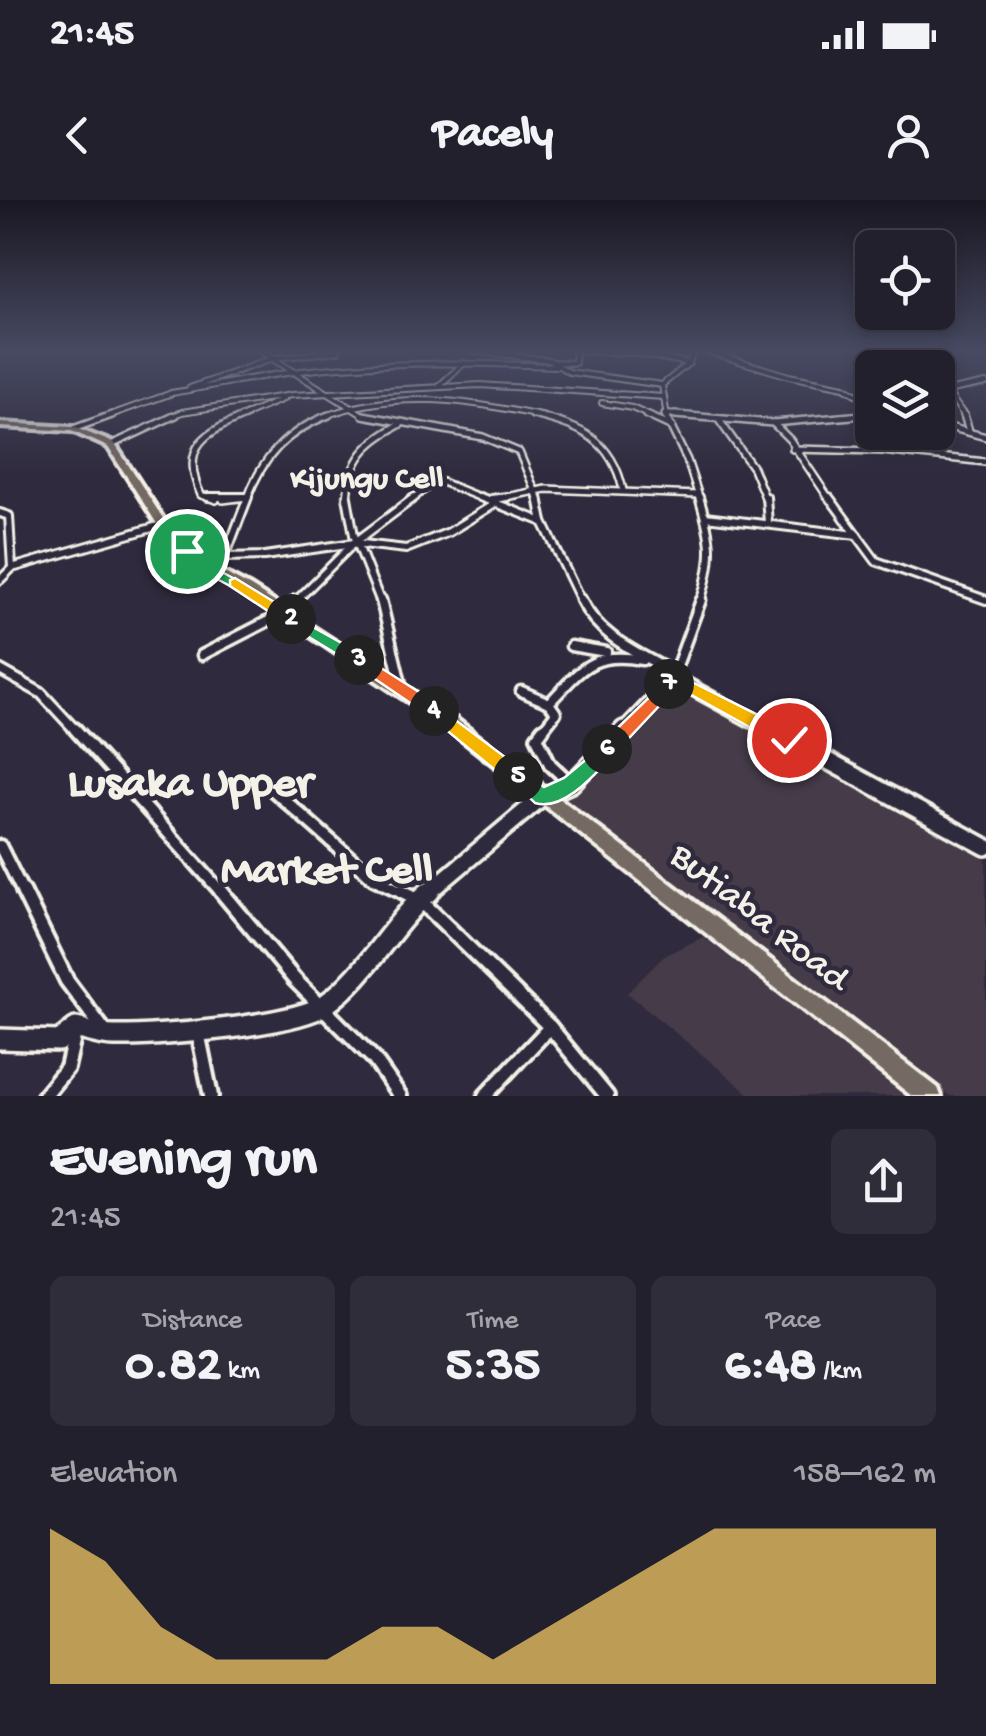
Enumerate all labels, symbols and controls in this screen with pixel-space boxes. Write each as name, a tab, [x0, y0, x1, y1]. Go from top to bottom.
text: 21:45	[50, 13, 134, 57]
icon: back	[50, 108, 105, 163]
icon: person	[881, 108, 936, 163]
text: Pacely	[433, 109, 553, 162]
map controls	[855, 230, 955, 450]
button: locate	[855, 230, 955, 330]
button: layers	[855, 350, 955, 450]
district label: Kijungu Cell	[290, 462, 443, 500]
pin	[145, 509, 230, 594]
icon: arrive	[160, 524, 215, 579]
pin: 2	[266, 594, 316, 644]
text: 2	[284, 602, 298, 635]
pin: 3	[334, 635, 384, 685]
text: 3	[352, 643, 366, 676]
pin: 7	[644, 659, 694, 709]
text: 7	[662, 667, 676, 700]
pin: 4	[409, 686, 459, 736]
text: 4	[427, 694, 441, 727]
pin	[747, 698, 832, 783]
icon: check	[762, 713, 817, 768]
pin: 6	[582, 724, 632, 774]
text: 6	[600, 732, 614, 765]
pin: 5	[493, 752, 543, 802]
district label: Lusaka Upper	[68, 759, 316, 812]
text: 5	[511, 760, 525, 793]
street label: Butiaba Road	[659, 835, 859, 1004]
district label: Market Cell	[221, 846, 433, 899]
button: share	[831, 1129, 936, 1234]
text: Evening run	[50, 1130, 317, 1194]
text: 21:45	[50, 1200, 121, 1238]
text: Distance	[143, 1305, 242, 1338]
text: Time	[467, 1305, 519, 1338]
text: Pace	[766, 1305, 821, 1338]
text: 0.82	[125, 1338, 221, 1397]
text: 5:35	[446, 1338, 540, 1397]
text: 6:48	[724, 1338, 817, 1397]
text: km	[221, 1355, 260, 1388]
text: /km	[817, 1355, 862, 1388]
text: Elevation	[50, 1456, 177, 1494]
text: 158–162 m	[794, 1456, 936, 1494]

